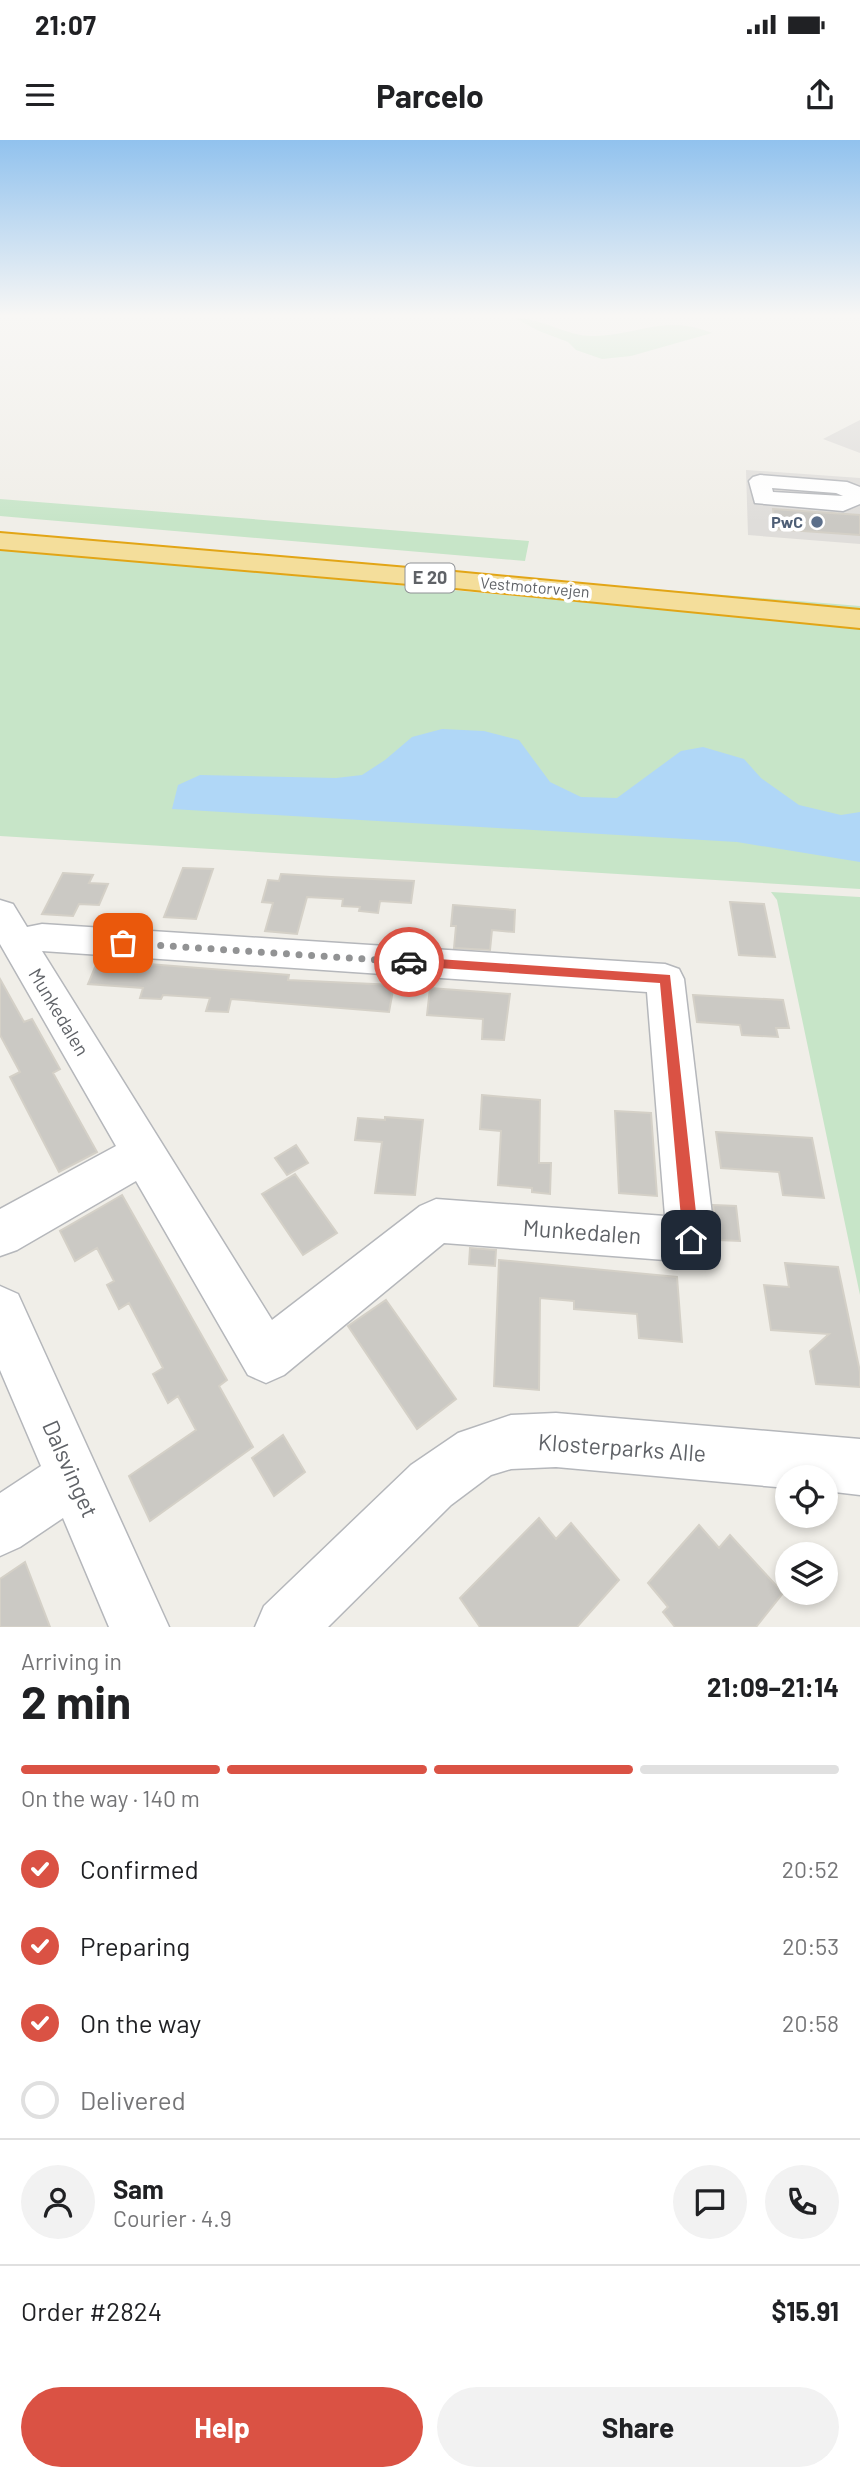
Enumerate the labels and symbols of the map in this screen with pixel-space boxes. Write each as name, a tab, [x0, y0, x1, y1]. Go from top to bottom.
place label: PwC	[771, 512, 803, 531]
marker: PwC	[809, 514, 825, 530]
road number: E 20	[406, 564, 454, 592]
street label: Vestmotorvejen	[480, 572, 591, 601]
pin	[93, 913, 153, 973]
courier	[374, 927, 444, 997]
street label: Munkedalen	[24, 964, 95, 1060]
pin	[661, 1210, 721, 1270]
street label: Munkedalen	[522, 1213, 642, 1249]
street label: Dalsvinget	[37, 1416, 105, 1522]
street label: Klosterparks Alle	[537, 1427, 707, 1467]

